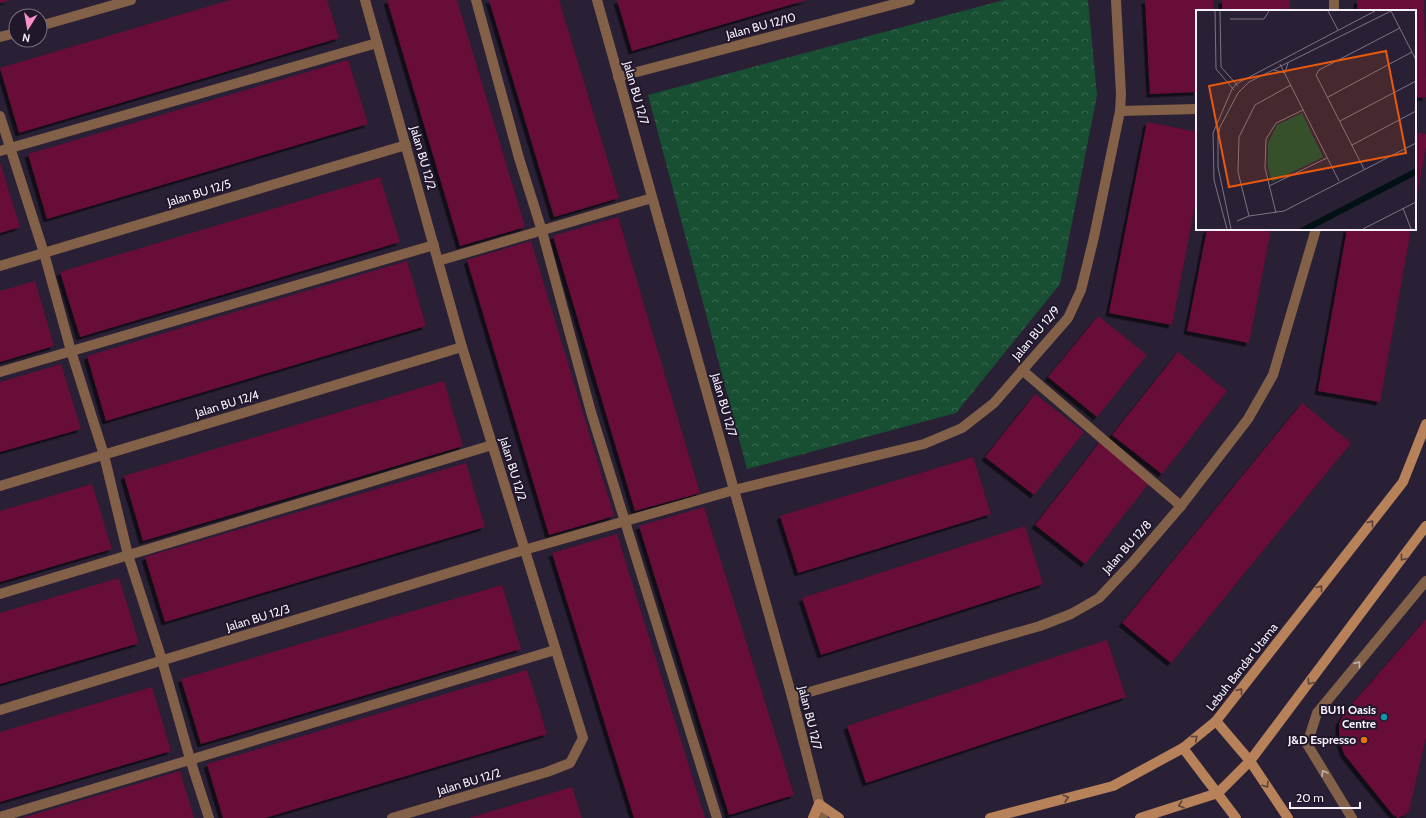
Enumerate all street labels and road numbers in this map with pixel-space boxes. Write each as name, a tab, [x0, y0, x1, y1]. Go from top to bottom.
street label: Jalan BU 12/10	[723, 9, 797, 42]
street label: Jalan BU 12/7	[620, 58, 653, 126]
street label: Jalan BU 12/2	[407, 123, 440, 191]
street label: Jalan BU 12/5	[164, 176, 233, 210]
street label: Jalan BU 12/9	[1008, 302, 1063, 364]
street label: Jalan BU 12/7	[708, 370, 741, 438]
street label: Jalan BU 12/4	[192, 387, 261, 421]
street label: Jalan BU 12/2	[496, 434, 530, 502]
street label: Jalan BU 12/8	[1098, 517, 1154, 577]
street label: Jalan BU 12/3	[223, 601, 292, 635]
street label: Lebuh Bandar Utama	[1203, 620, 1281, 714]
street label: Jalan BU 12/7	[795, 683, 826, 751]
street label: Jalan BU 12/2	[434, 765, 502, 799]

